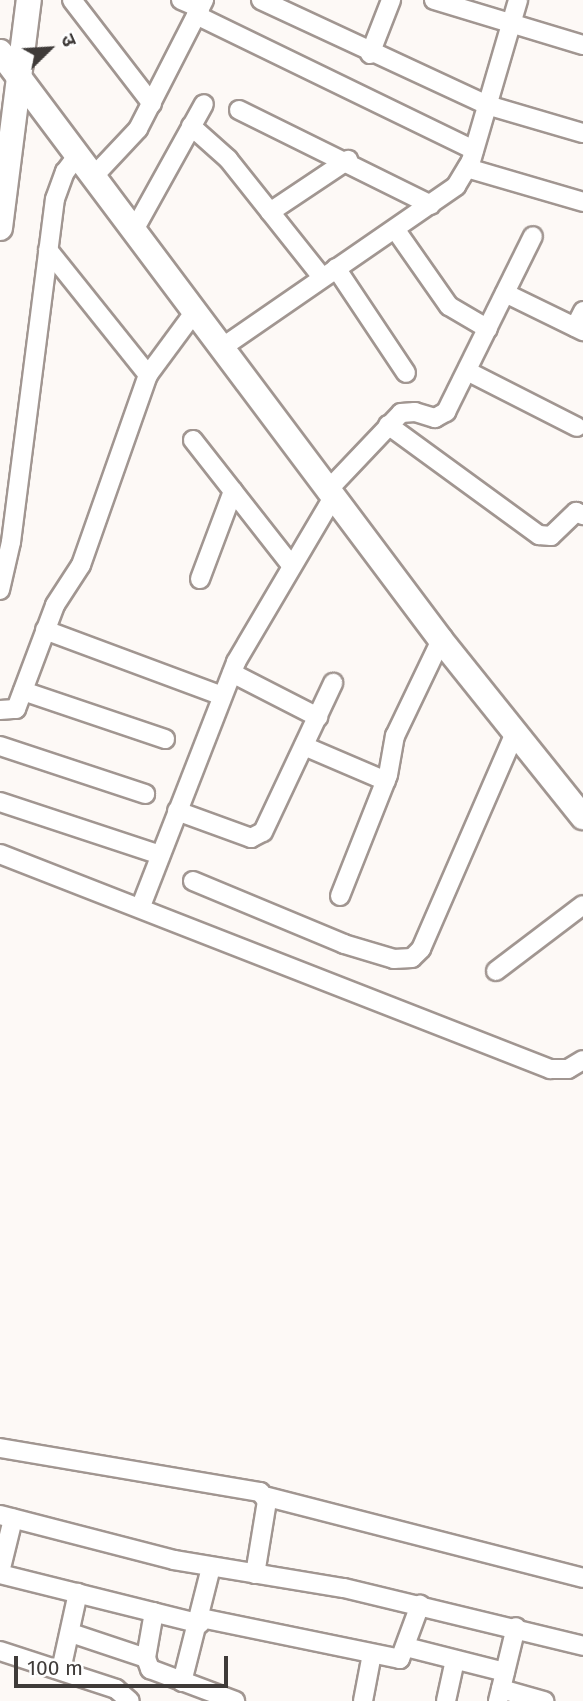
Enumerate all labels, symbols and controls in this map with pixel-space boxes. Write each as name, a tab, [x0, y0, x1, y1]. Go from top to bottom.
north arrow	[14, 14, 84, 84]
text: उ	[56, 30, 81, 50]
scale bar	[18, 1642, 231, 1686]
text: 100 m	[27, 1655, 83, 1681]

